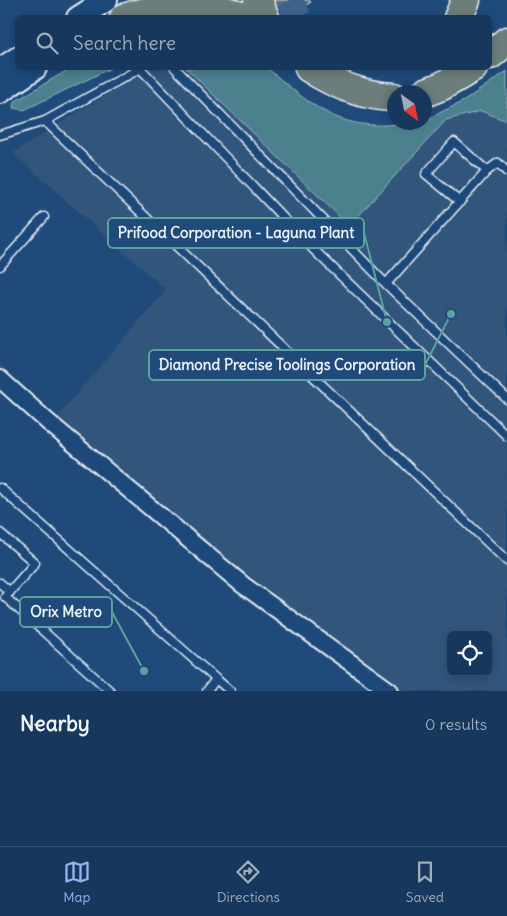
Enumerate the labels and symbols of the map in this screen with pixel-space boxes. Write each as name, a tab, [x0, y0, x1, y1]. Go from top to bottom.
north arrow	[387, 85, 432, 130]
callout: Prifood Corporation - Laguna Plant	[108, 218, 364, 248]
text: Prifood Corporation - Laguna Plant	[118, 223, 355, 243]
callout: Diamond Precise Toolings Corporation	[149, 350, 425, 380]
text: Diamond Precise Toolings Corporation	[159, 355, 416, 375]
callout: Orix Metro	[20, 597, 112, 627]
text: Orix Metro	[30, 602, 102, 621]

